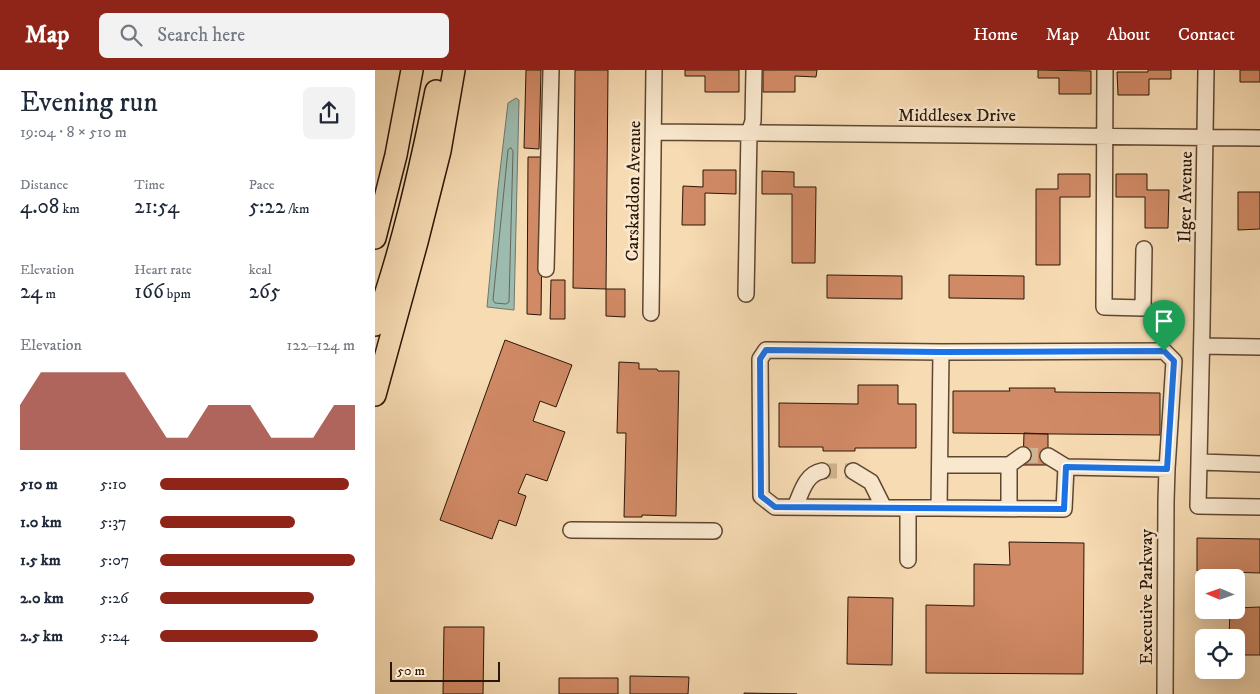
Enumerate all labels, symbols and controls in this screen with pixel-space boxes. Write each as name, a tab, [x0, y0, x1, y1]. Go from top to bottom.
search box	[99, 13, 449, 58]
text: Map	[25, 20, 69, 50]
icon: search	[117, 21, 145, 49]
text: Search here	[157, 24, 245, 47]
text: Home	[973, 24, 1018, 46]
text: Map	[1046, 24, 1079, 46]
text: About	[1107, 24, 1150, 46]
text: Contact	[1178, 24, 1235, 46]
text: Evening run	[20, 85, 158, 120]
button: share	[303, 87, 355, 139]
street label: Middlesex Drive	[898, 105, 1016, 127]
street label: Carskaddon Avenue	[622, 120, 646, 262]
text: 19:04 · 8 × 510 m	[20, 122, 127, 142]
street label: Ilger Avenue	[1174, 151, 1198, 243]
text: Distance	[20, 176, 68, 194]
text: Time	[134, 176, 165, 194]
text: Pace	[249, 176, 275, 194]
text: 4.08	[20, 194, 59, 220]
text: 21:54	[134, 194, 179, 220]
text: 5:22	[249, 194, 285, 220]
text: km	[59, 200, 80, 218]
text: /km	[285, 200, 309, 218]
text: Elevation	[20, 261, 74, 279]
text: Heart rate	[134, 261, 192, 279]
text: kcal	[249, 261, 272, 279]
text: 24	[20, 279, 42, 305]
text: 166	[134, 279, 164, 305]
text: 265	[249, 279, 280, 305]
text: m	[42, 285, 56, 303]
text: bpm	[164, 285, 191, 303]
pin	[1143, 300, 1185, 351]
icon: arrive	[1150, 307, 1178, 335]
text: Elevation	[20, 335, 82, 355]
text: 122–124 m	[287, 335, 355, 355]
text: 510 m	[20, 474, 58, 494]
text: 5:10	[100, 474, 127, 494]
text: 1.0 km	[20, 512, 62, 532]
text: 5:37	[100, 512, 127, 532]
street label: Executive Parkway	[1136, 528, 1158, 665]
text: 1.5 km	[20, 550, 61, 570]
text: 5:07	[100, 550, 129, 570]
north arrow	[1195, 569, 1245, 619]
map controls	[1195, 569, 1245, 679]
text: 2.0 km	[20, 588, 64, 608]
text: 5:26	[100, 588, 128, 608]
text: 2.5 km	[20, 626, 63, 646]
text: 5:24	[100, 626, 129, 646]
button: locate	[1195, 629, 1245, 679]
scale bar	[390, 659, 500, 682]
text: 50 m	[397, 662, 425, 680]

